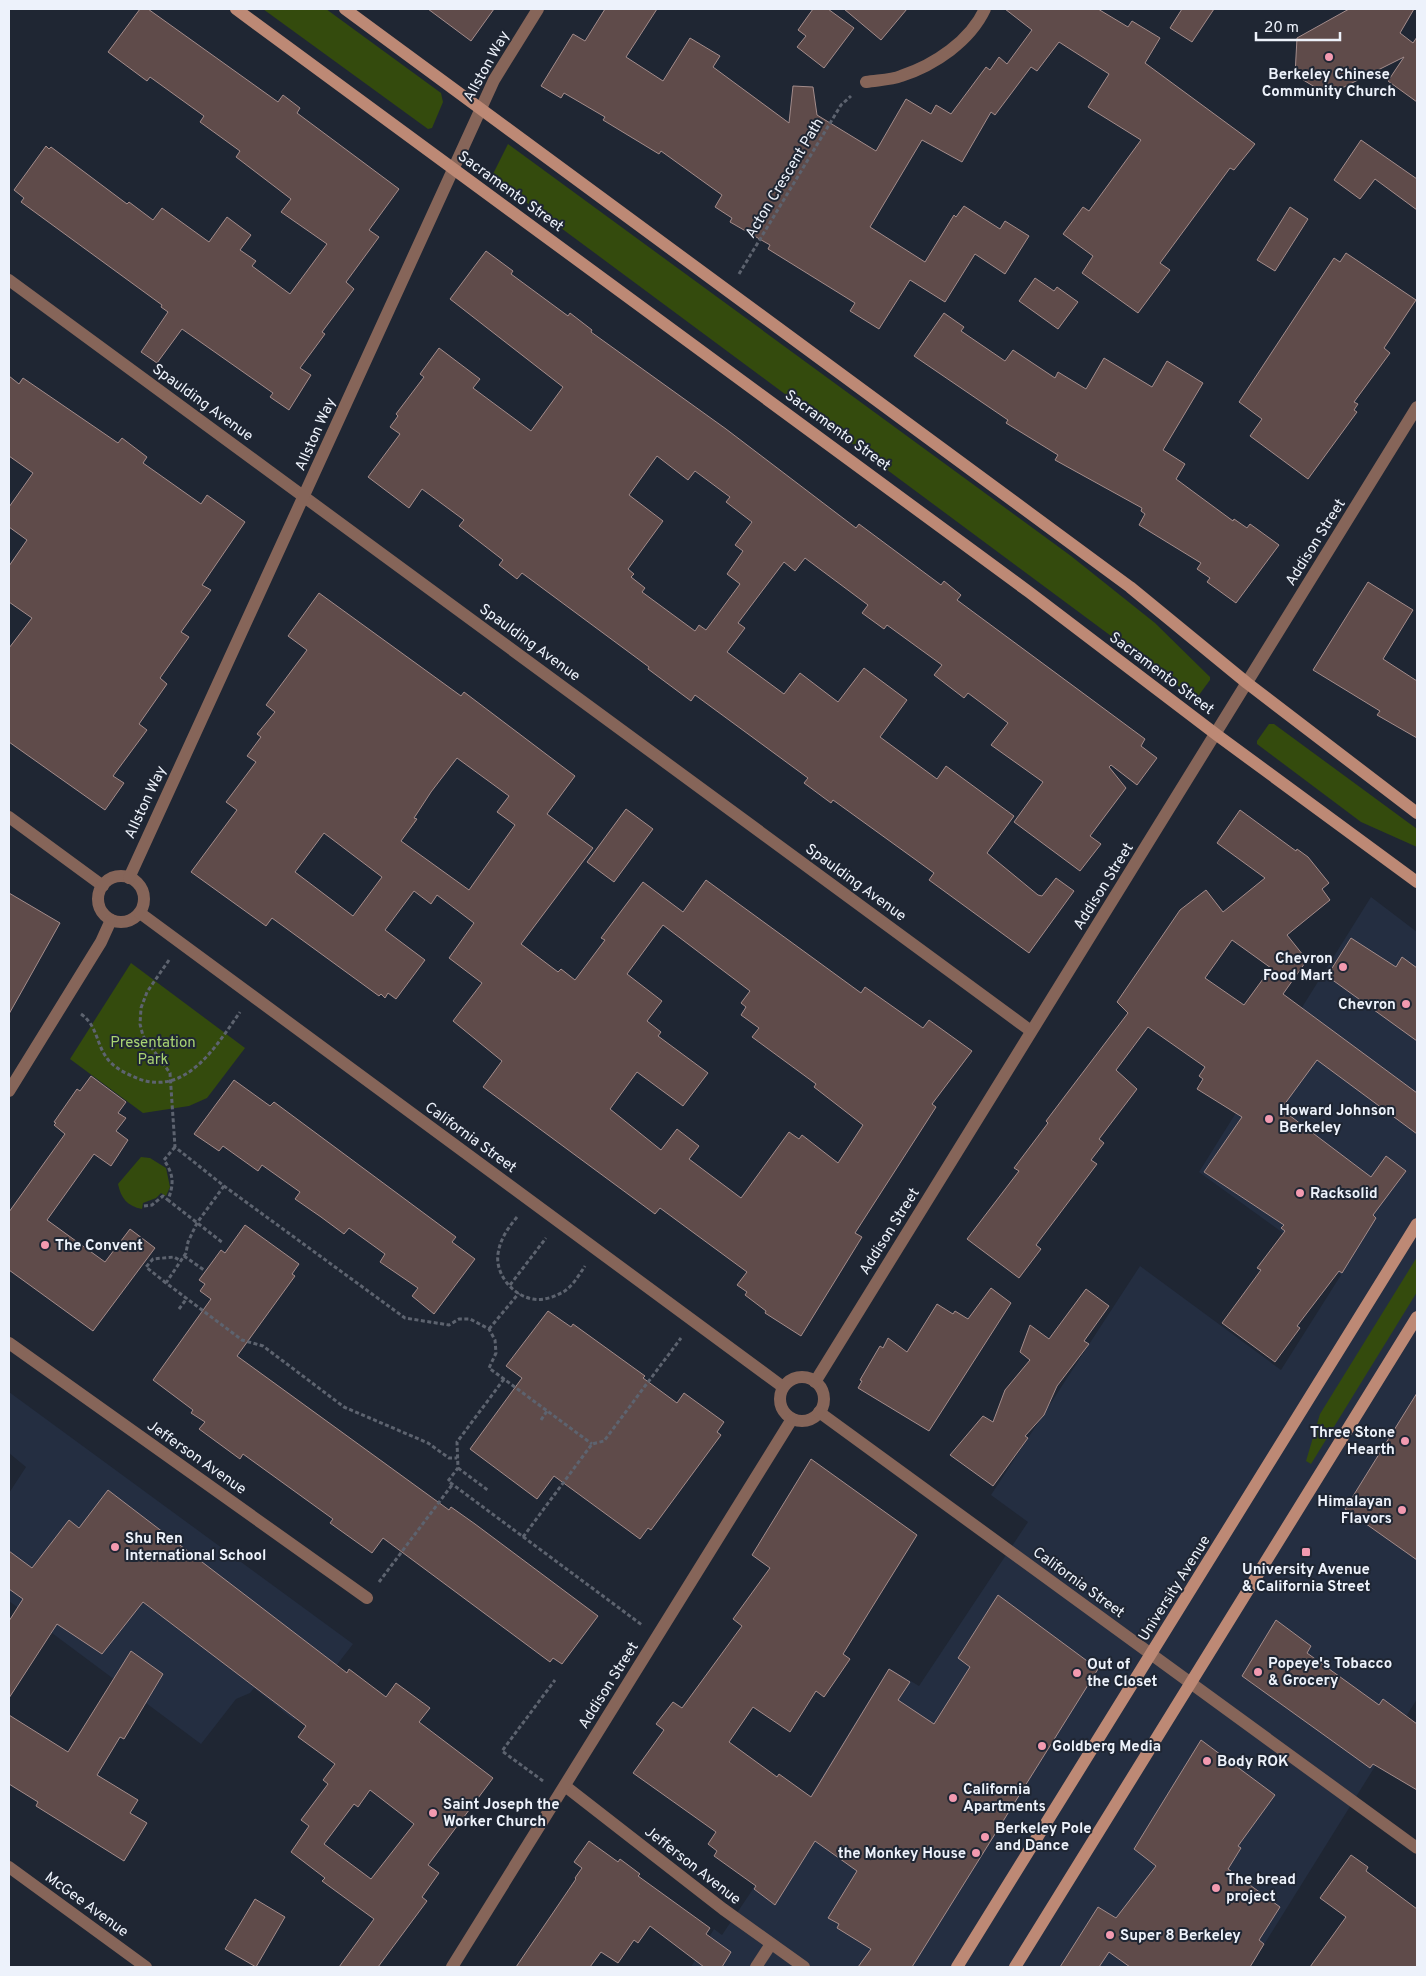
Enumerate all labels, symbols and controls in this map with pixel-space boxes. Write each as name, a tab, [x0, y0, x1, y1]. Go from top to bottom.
scale bar	[1256, 10, 1340, 42]
text: 20 m	[1264, 19, 1299, 38]
street label: Allston Way	[460, 28, 515, 106]
marker: Berkeley Chinese Community Church	[1323, 51, 1335, 63]
place label: Berkeley Chinese Community Church	[1262, 66, 1396, 102]
street label: Acton Crescent Path	[742, 115, 829, 242]
street label: Sacramento Street	[453, 147, 567, 237]
street label: Spaulding Avenue	[148, 360, 256, 446]
street label: Sacramento Street	[780, 386, 894, 476]
street label: Allston Way	[292, 395, 341, 474]
street label: Addison Street	[1282, 496, 1351, 590]
street label: Spaulding Avenue	[475, 600, 583, 686]
street label: Sacramento Street	[1105, 629, 1217, 720]
street label: Allston Way	[121, 763, 172, 842]
street label: Spaulding Avenue	[801, 840, 909, 926]
street label: Addison Street	[1070, 840, 1139, 934]
place label: Chevron Food Mart	[1263, 950, 1333, 986]
marker: Chevron Food Mart	[1337, 961, 1349, 973]
place label: Chevron	[1338, 996, 1396, 1015]
marker: Chevron	[1400, 998, 1412, 1010]
park label: Presentation Park	[110, 1034, 196, 1070]
street label: California Street	[420, 1098, 520, 1178]
place label: Howard Johnson Berkeley	[1279, 1102, 1395, 1138]
marker: Howard Johnson Berkeley	[1263, 1113, 1275, 1125]
street label: Addison Street	[856, 1185, 925, 1279]
place label: Racksolid	[1310, 1185, 1378, 1204]
marker: Racksolid	[1294, 1187, 1306, 1199]
place label: The Convent	[55, 1237, 143, 1256]
marker: The Convent	[39, 1239, 51, 1251]
street label: Jefferson Avenue	[143, 1417, 250, 1500]
place label: Three Stone Hearth	[1310, 1424, 1395, 1460]
marker: Three Stone Hearth	[1399, 1435, 1411, 1447]
place label: Himalayan Flavors	[1317, 1493, 1392, 1529]
marker: Himalayan Flavors	[1396, 1504, 1408, 1516]
place label: Shu Ren International School	[125, 1530, 266, 1566]
street label: University Avenue	[1135, 1532, 1215, 1645]
marker: Shu Ren International School	[109, 1541, 121, 1553]
street label: California Street	[1028, 1543, 1128, 1623]
marker: University Avenue & California Street	[1300, 1546, 1312, 1558]
place label: University Avenue & California Street	[1242, 1561, 1370, 1597]
street label: Addison Street	[575, 1639, 644, 1733]
place label: Popeye's Tobacco & Grocery	[1268, 1655, 1392, 1691]
place label: Out of the Closet	[1087, 1656, 1157, 1692]
marker: Popeye's Tobacco & Grocery	[1252, 1666, 1264, 1678]
marker: Out of the Closet	[1071, 1667, 1083, 1679]
place label: Goldberg Media	[1052, 1738, 1161, 1757]
marker: Goldberg Media	[1036, 1740, 1048, 1752]
place label: Body ROK	[1217, 1753, 1289, 1772]
marker: Body ROK	[1201, 1755, 1213, 1767]
place label: California Apartments	[963, 1781, 1046, 1817]
marker: California Apartments	[947, 1792, 959, 1804]
place label: Saint Joseph the Worker Church	[443, 1796, 560, 1832]
marker: Saint Joseph the Worker Church	[427, 1807, 439, 1819]
place label: Berkeley Pole and Dance	[995, 1820, 1092, 1856]
street label: Jefferson Avenue	[640, 1823, 744, 1910]
marker: Berkeley Pole and Dance	[979, 1831, 991, 1843]
place label: the Monkey House	[838, 1845, 966, 1864]
marker: the Monkey House	[970, 1847, 982, 1859]
street label: McGee Avenue	[40, 1868, 132, 1942]
place label: The bread project	[1226, 1871, 1296, 1907]
marker: The bread project	[1210, 1882, 1222, 1894]
place label: Super 8 Berkeley	[1120, 1927, 1241, 1946]
marker: Super 8 Berkeley	[1104, 1929, 1116, 1941]

